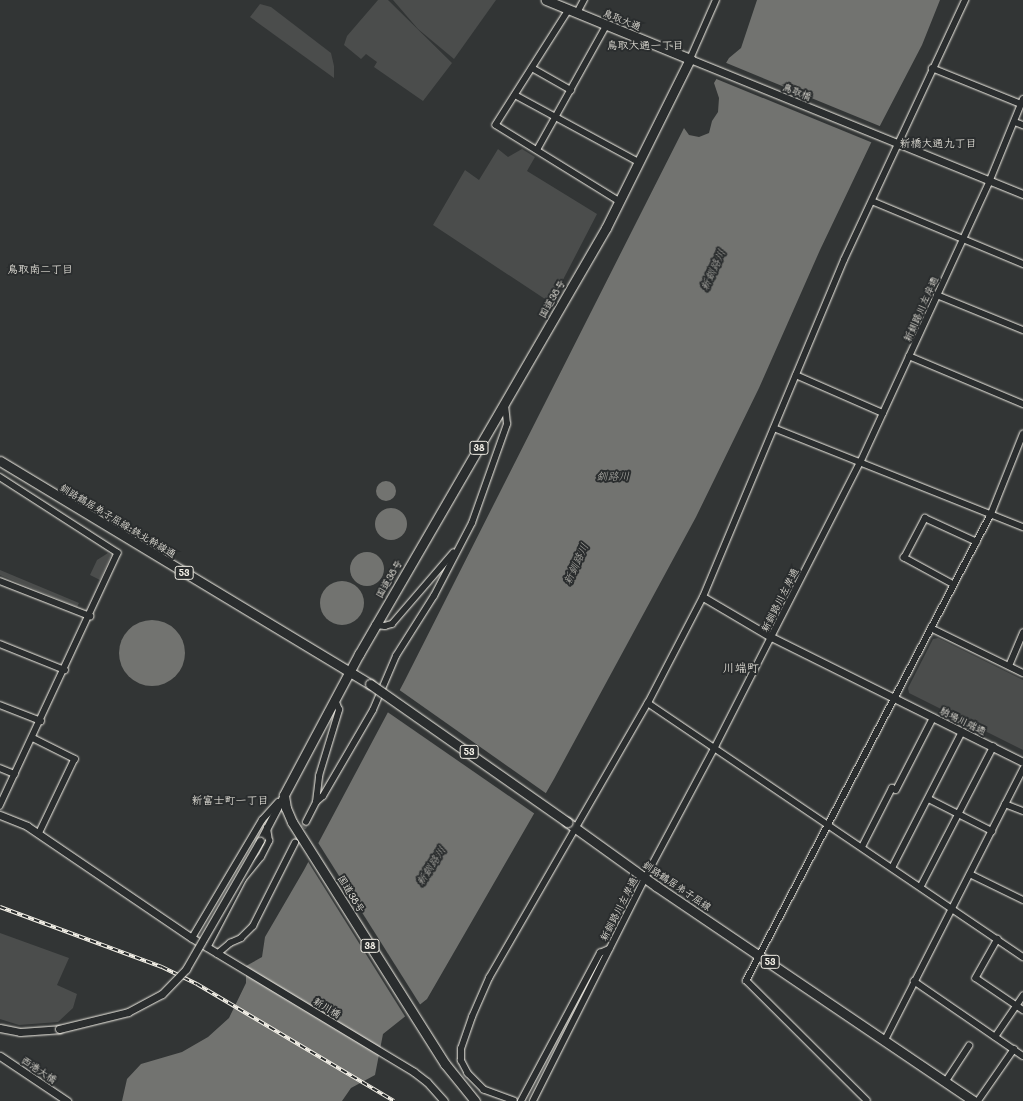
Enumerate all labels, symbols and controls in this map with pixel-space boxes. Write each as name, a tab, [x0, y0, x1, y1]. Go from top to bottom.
street label: 鳥取大通	[601, 7, 643, 33]
district label: 鳥取大通一丁目	[607, 38, 683, 52]
street label: 鳥取橋	[781, 81, 813, 103]
district label: 新橋大通九丁目	[900, 136, 976, 150]
water label: 新釧路川	[698, 247, 728, 293]
district label: 鳥取南二丁目	[7, 262, 73, 276]
street label: 新釧路川左岸通	[901, 275, 941, 343]
street label: 国道38号	[536, 278, 568, 320]
road number: 38	[469, 441, 489, 455]
water label: 釧路川	[597, 469, 629, 483]
street label: 釧路鶴居弟子屈線:鉄北幹線通	[58, 482, 178, 560]
water label: 新釧路川	[561, 541, 591, 587]
street label: 国道38号	[373, 558, 405, 600]
road number: 53	[174, 566, 194, 580]
street label: 新釧路川左岸通	[759, 566, 801, 634]
district label: 川端町	[723, 661, 759, 675]
street label: 駒場川端通	[938, 705, 988, 737]
road number: 53	[459, 745, 479, 759]
district label: 新富士町一丁目	[192, 793, 268, 807]
water label: 新釧路川	[413, 844, 449, 888]
street label: 釧路鶴居弟子屈線	[640, 859, 714, 913]
street label: 国道38号	[335, 873, 367, 915]
street label: 新釧路川左岸通	[598, 875, 640, 943]
road number: 38	[360, 939, 380, 953]
road number: 53	[760, 955, 780, 969]
street label: 新川橋	[311, 995, 343, 1021]
street label: 西港大橋	[19, 1054, 59, 1086]

